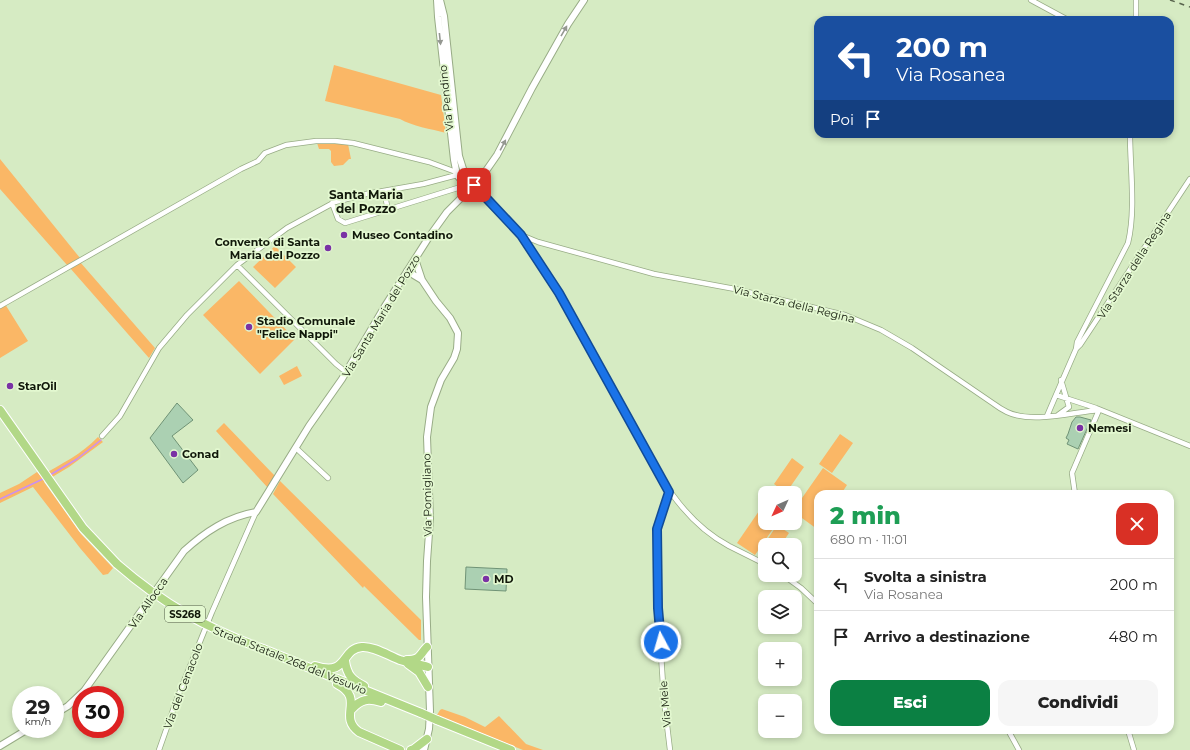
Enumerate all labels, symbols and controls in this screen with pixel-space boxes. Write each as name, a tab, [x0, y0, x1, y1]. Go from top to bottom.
one-way arrow	[561, 25, 568, 37]
text: 200 m	[896, 30, 988, 64]
icon: left	[830, 32, 882, 84]
one-way arrow	[437, 33, 443, 45]
street label: Via Pendino	[436, 64, 456, 132]
text: Via Rosanea	[896, 64, 1006, 86]
icon: arrive	[862, 108, 884, 130]
text: Poi	[830, 110, 854, 129]
one-way arrow	[499, 139, 506, 151]
pin	[457, 168, 491, 202]
icon: arrive	[463, 174, 485, 196]
district label: Santa Maria del Pozzo	[329, 187, 403, 216]
street label: Via Starza della Regina	[1094, 209, 1174, 321]
place label: Museo Contadino	[352, 228, 453, 242]
marker: Museo Contadino	[339, 230, 349, 240]
place label: Convento di Santa Maria del Pozzo	[215, 235, 320, 262]
marker: Convento di Santa Maria del Pozzo	[323, 243, 333, 253]
street label: Via Santa Maria del Pozzo	[339, 252, 423, 380]
street label: Via Starza della Regina	[732, 282, 856, 326]
place label: Stadio Comunale "Felice Nappi"	[257, 314, 355, 341]
marker: Stadio Comunale "Felice Nappi"	[244, 322, 254, 332]
place label: StarOil	[18, 379, 57, 393]
marker: StarOil	[5, 381, 15, 391]
place label: Nemesi	[1088, 421, 1132, 435]
marker: Nemesi	[1075, 423, 1085, 433]
place label: Conad	[182, 447, 219, 461]
marker: Conad	[169, 449, 179, 459]
street label: Via Pomigliano	[419, 453, 435, 537]
north arrow	[758, 486, 802, 530]
map controls	[758, 486, 802, 738]
text: 2 min	[830, 501, 901, 530]
button: close	[1116, 503, 1158, 545]
text: 680 m · 11:01	[830, 531, 908, 547]
button: search	[758, 538, 802, 582]
text: Svolta a sinistra	[864, 567, 987, 586]
place label: MD	[494, 572, 514, 586]
marker: MD	[481, 574, 491, 584]
icon: left	[830, 574, 852, 596]
street label: Via Allocca	[125, 575, 171, 631]
text: 200 m	[1110, 575, 1158, 594]
text: Via Rosanea	[864, 586, 943, 602]
button: layers	[758, 590, 802, 634]
road number: SS268	[165, 606, 205, 622]
position arrow	[640, 621, 682, 663]
street label: Strada Statale 268 del Vesuvio	[211, 623, 369, 697]
icon: arrive	[830, 626, 852, 648]
text: Arrivo a destinazione	[864, 627, 1030, 646]
text: 480 m	[1109, 627, 1158, 646]
street label: Via del Cenacolo	[160, 641, 206, 731]
button: +	[758, 642, 802, 686]
street label: Via Mele	[656, 680, 674, 728]
button: Esci	[830, 680, 990, 726]
button: Condividi	[998, 680, 1158, 726]
speed limit sign: 30	[72, 686, 124, 738]
button: −	[758, 694, 802, 738]
text: 29	[26, 695, 50, 719]
text: km/h	[25, 715, 51, 728]

